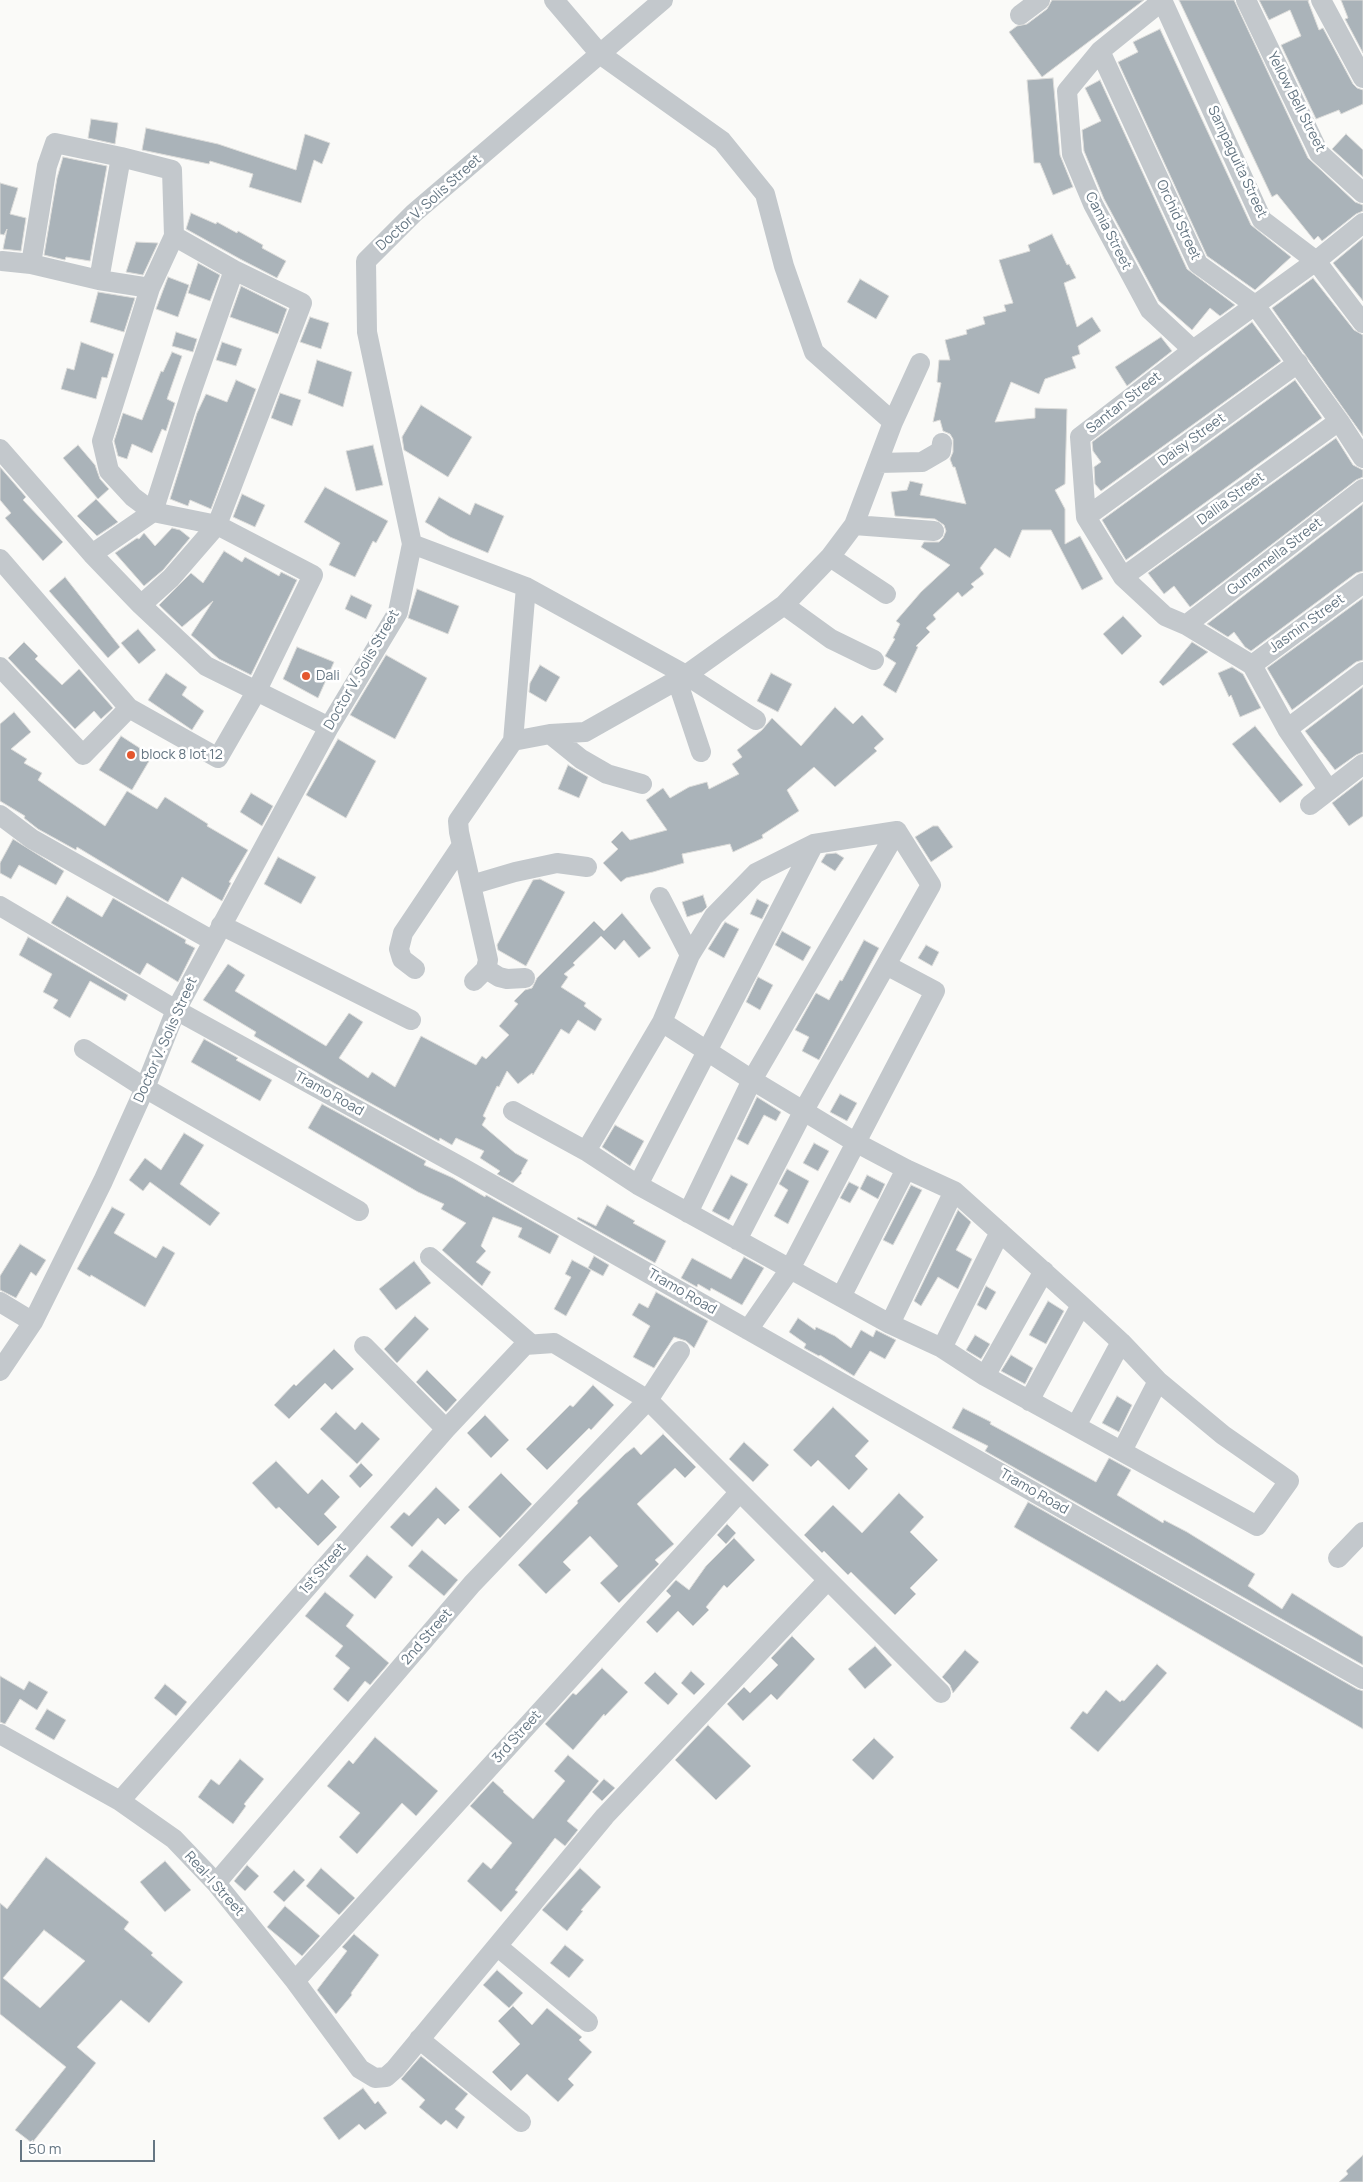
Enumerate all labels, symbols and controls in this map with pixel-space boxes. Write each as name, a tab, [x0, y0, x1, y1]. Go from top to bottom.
street label: Yellow Bell Street	[1264, 49, 1328, 155]
street label: Sampaguita Street	[1204, 103, 1270, 221]
street label: Doctor V. Solis Street	[373, 151, 485, 255]
street label: Orchid Street	[1152, 177, 1204, 263]
street label: Camia Street	[1081, 189, 1135, 273]
street label: Santan Street	[1083, 369, 1165, 437]
street label: Daisy Street	[1155, 410, 1229, 470]
street label: Dallia Street	[1194, 469, 1268, 529]
street label: Gumamella Street	[1224, 515, 1326, 599]
street label: Jasmin Street	[1266, 591, 1348, 657]
street label: Doctor V. Solis Street	[321, 607, 403, 733]
place label: Dali	[316, 668, 340, 684]
marker: Dali	[300, 670, 312, 682]
place label: block 8 lot 12	[141, 747, 223, 763]
marker: block 8 lot 12	[125, 749, 137, 761]
street label: Doctor V. Solis Street	[131, 975, 201, 1105]
street label: Tramo Road	[292, 1068, 366, 1120]
street label: Tramo Road	[645, 1266, 719, 1318]
street label: Tramo Road	[997, 1466, 1071, 1518]
street label: 1st Street	[296, 1540, 350, 1598]
street label: 2nd Street	[398, 1606, 456, 1668]
street label: 3rd Street	[489, 1707, 545, 1767]
street label: Real-I Street	[181, 1848, 247, 1920]
scale bar	[22, 2130, 158, 2162]
text: 50 m	[28, 2138, 62, 2159]

